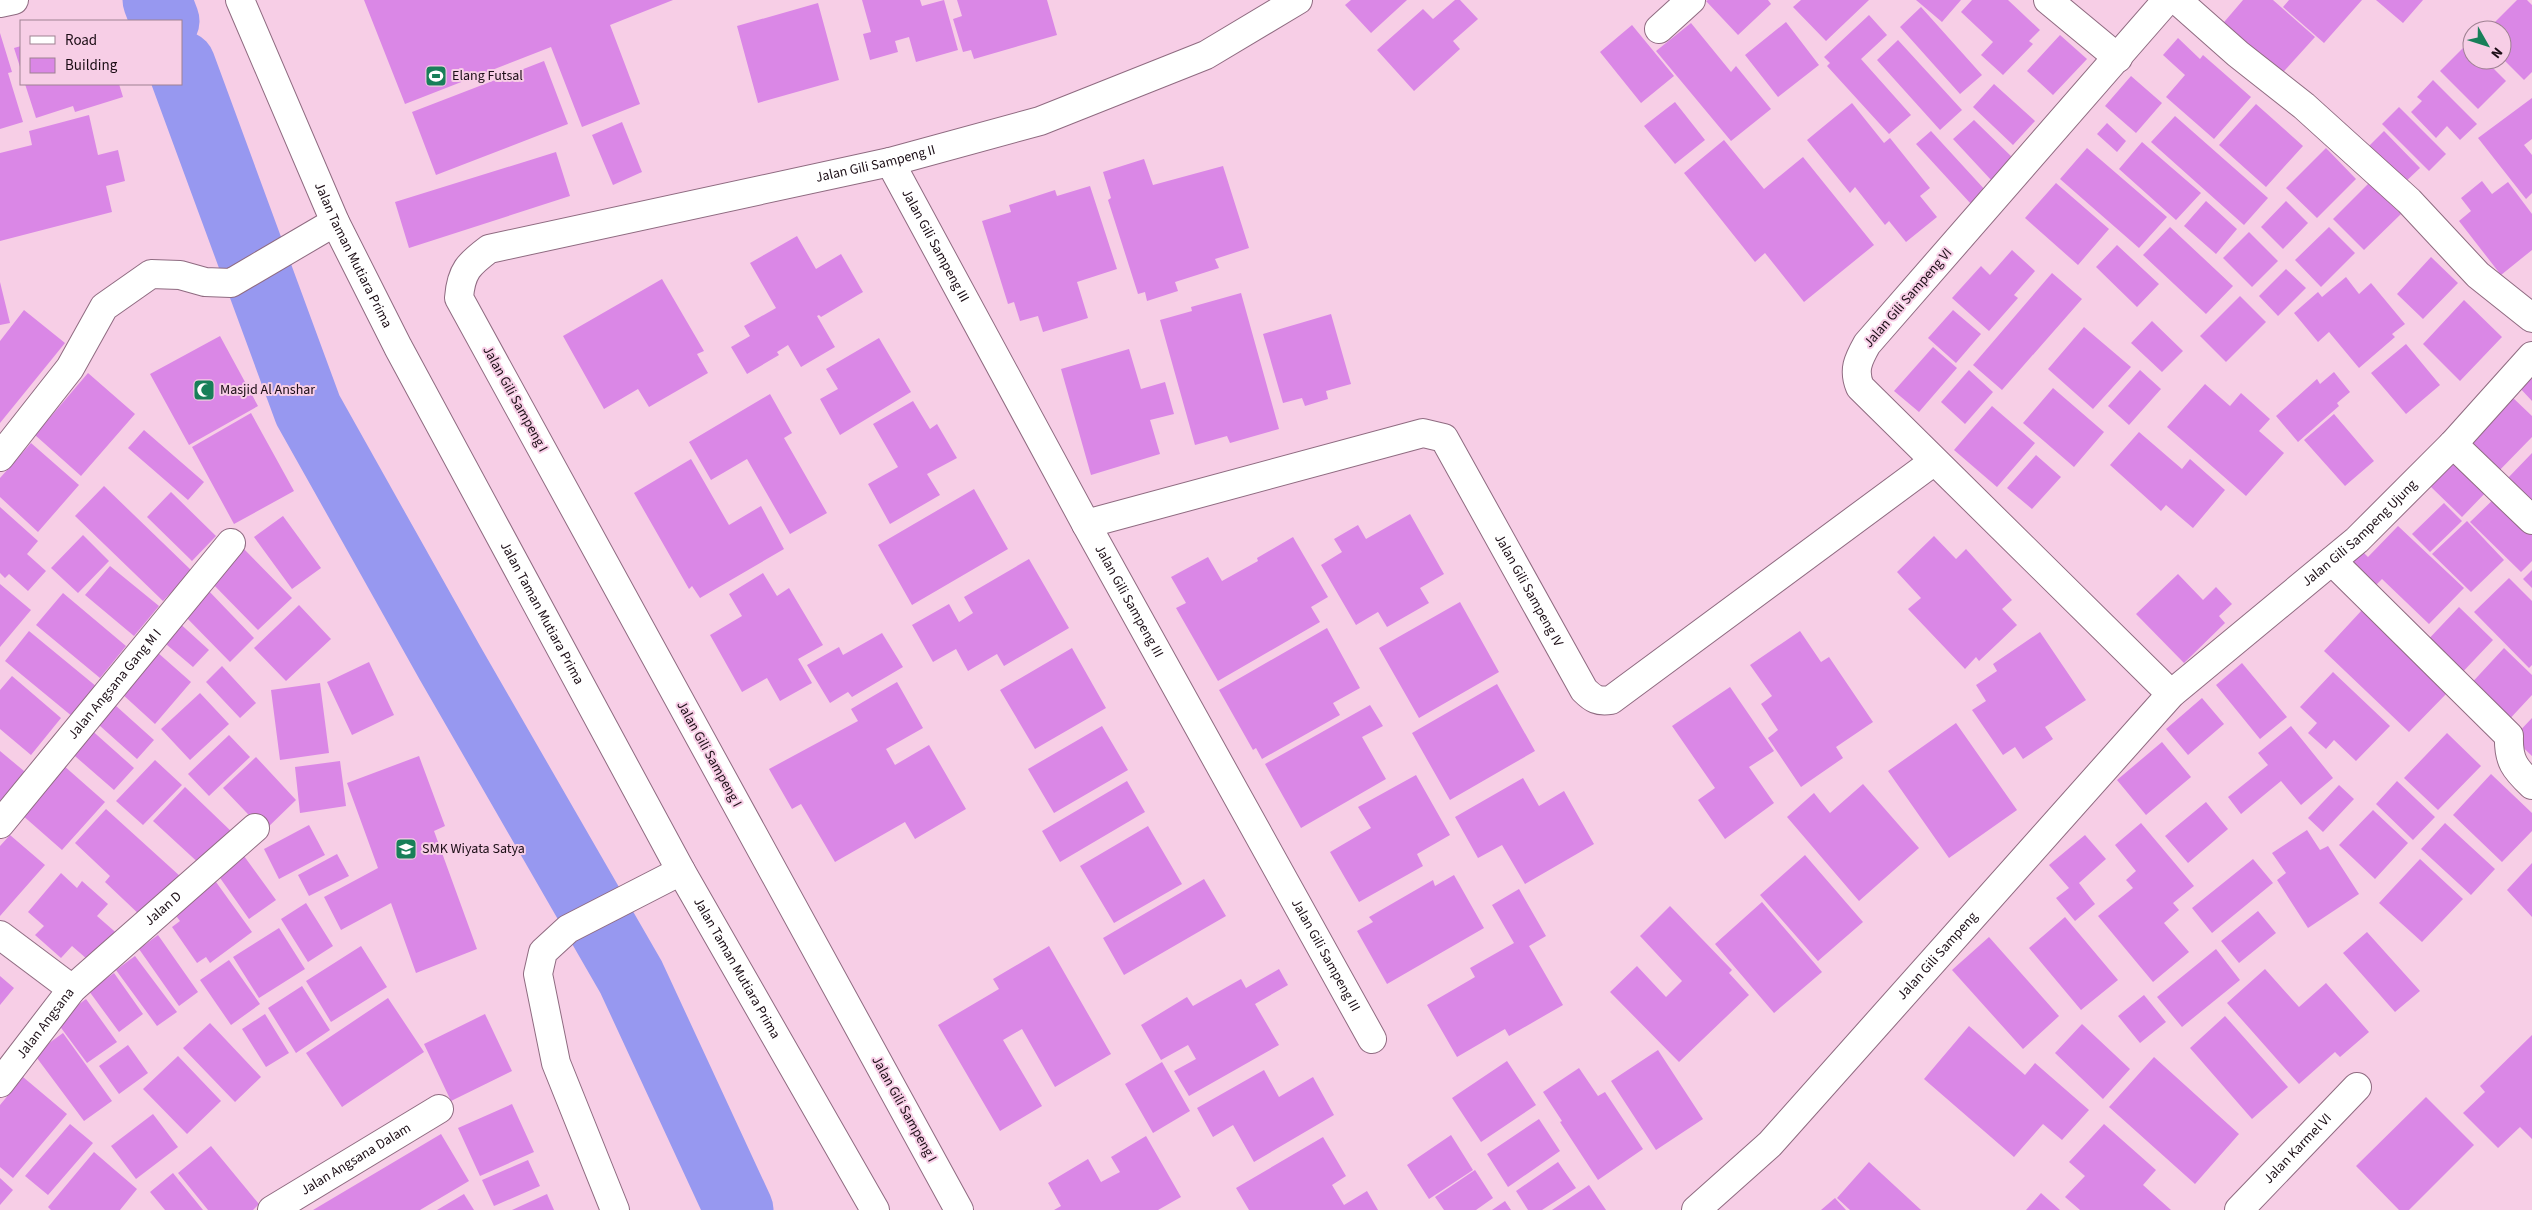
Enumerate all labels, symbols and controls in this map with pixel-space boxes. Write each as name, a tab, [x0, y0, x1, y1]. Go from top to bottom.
legend	[20, 20, 182, 85]
north arrow	[2462, 20, 2512, 70]
text: Road	[65, 30, 97, 51]
text: N	[2486, 43, 2507, 62]
text: Building	[65, 55, 118, 76]
sports icon: Elang Futsal	[424, 64, 448, 88]
place label: Elang Futsal	[452, 66, 523, 86]
street label: Jalan Gili Sampeng II	[814, 140, 938, 188]
street label: Jalan Taman Mutiara Prima	[309, 179, 397, 331]
street label: Jalan Gili Sampeng III	[896, 185, 974, 306]
street label: Jalan Gili Sampeng VI	[1859, 244, 1957, 352]
street label: Jalan Gili Sampeng I	[477, 342, 553, 456]
mosque icon: Masjid Al Anshar	[192, 378, 216, 402]
place label: Masjid Al Anshar	[220, 380, 315, 400]
street label: Jalan Gili Sampeng Ujung	[2298, 475, 2422, 591]
street label: Jalan Gili Sampeng IV	[1489, 530, 1568, 651]
street label: Jalan Taman Mutiara Prima	[495, 538, 589, 688]
street label: Jalan Gili Sampeng III	[1089, 541, 1168, 661]
street label: Jalan Angsana Gang M I	[64, 625, 166, 744]
street label: Jalan Gili Sampeng I	[671, 697, 747, 811]
school or university icon: SMK Wiyata Satya	[394, 837, 418, 861]
place label: SMK Wiyata Satya	[422, 839, 525, 859]
street label: Jalan D	[140, 887, 186, 931]
street label: Jalan Taman Mutiara Prima	[688, 894, 785, 1043]
street label: Jalan Gili Sampeng III	[1286, 895, 1365, 1015]
street label: Jalan Gili Sampeng	[1893, 907, 1982, 1005]
street label: Jalan Angsana	[12, 984, 79, 1063]
street label: Jalan Gili Sampeng I	[866, 1052, 942, 1166]
street label: Jalan Karmel VI	[2259, 1109, 2336, 1188]
street label: Jalan Angsana Dalam	[297, 1118, 415, 1200]

